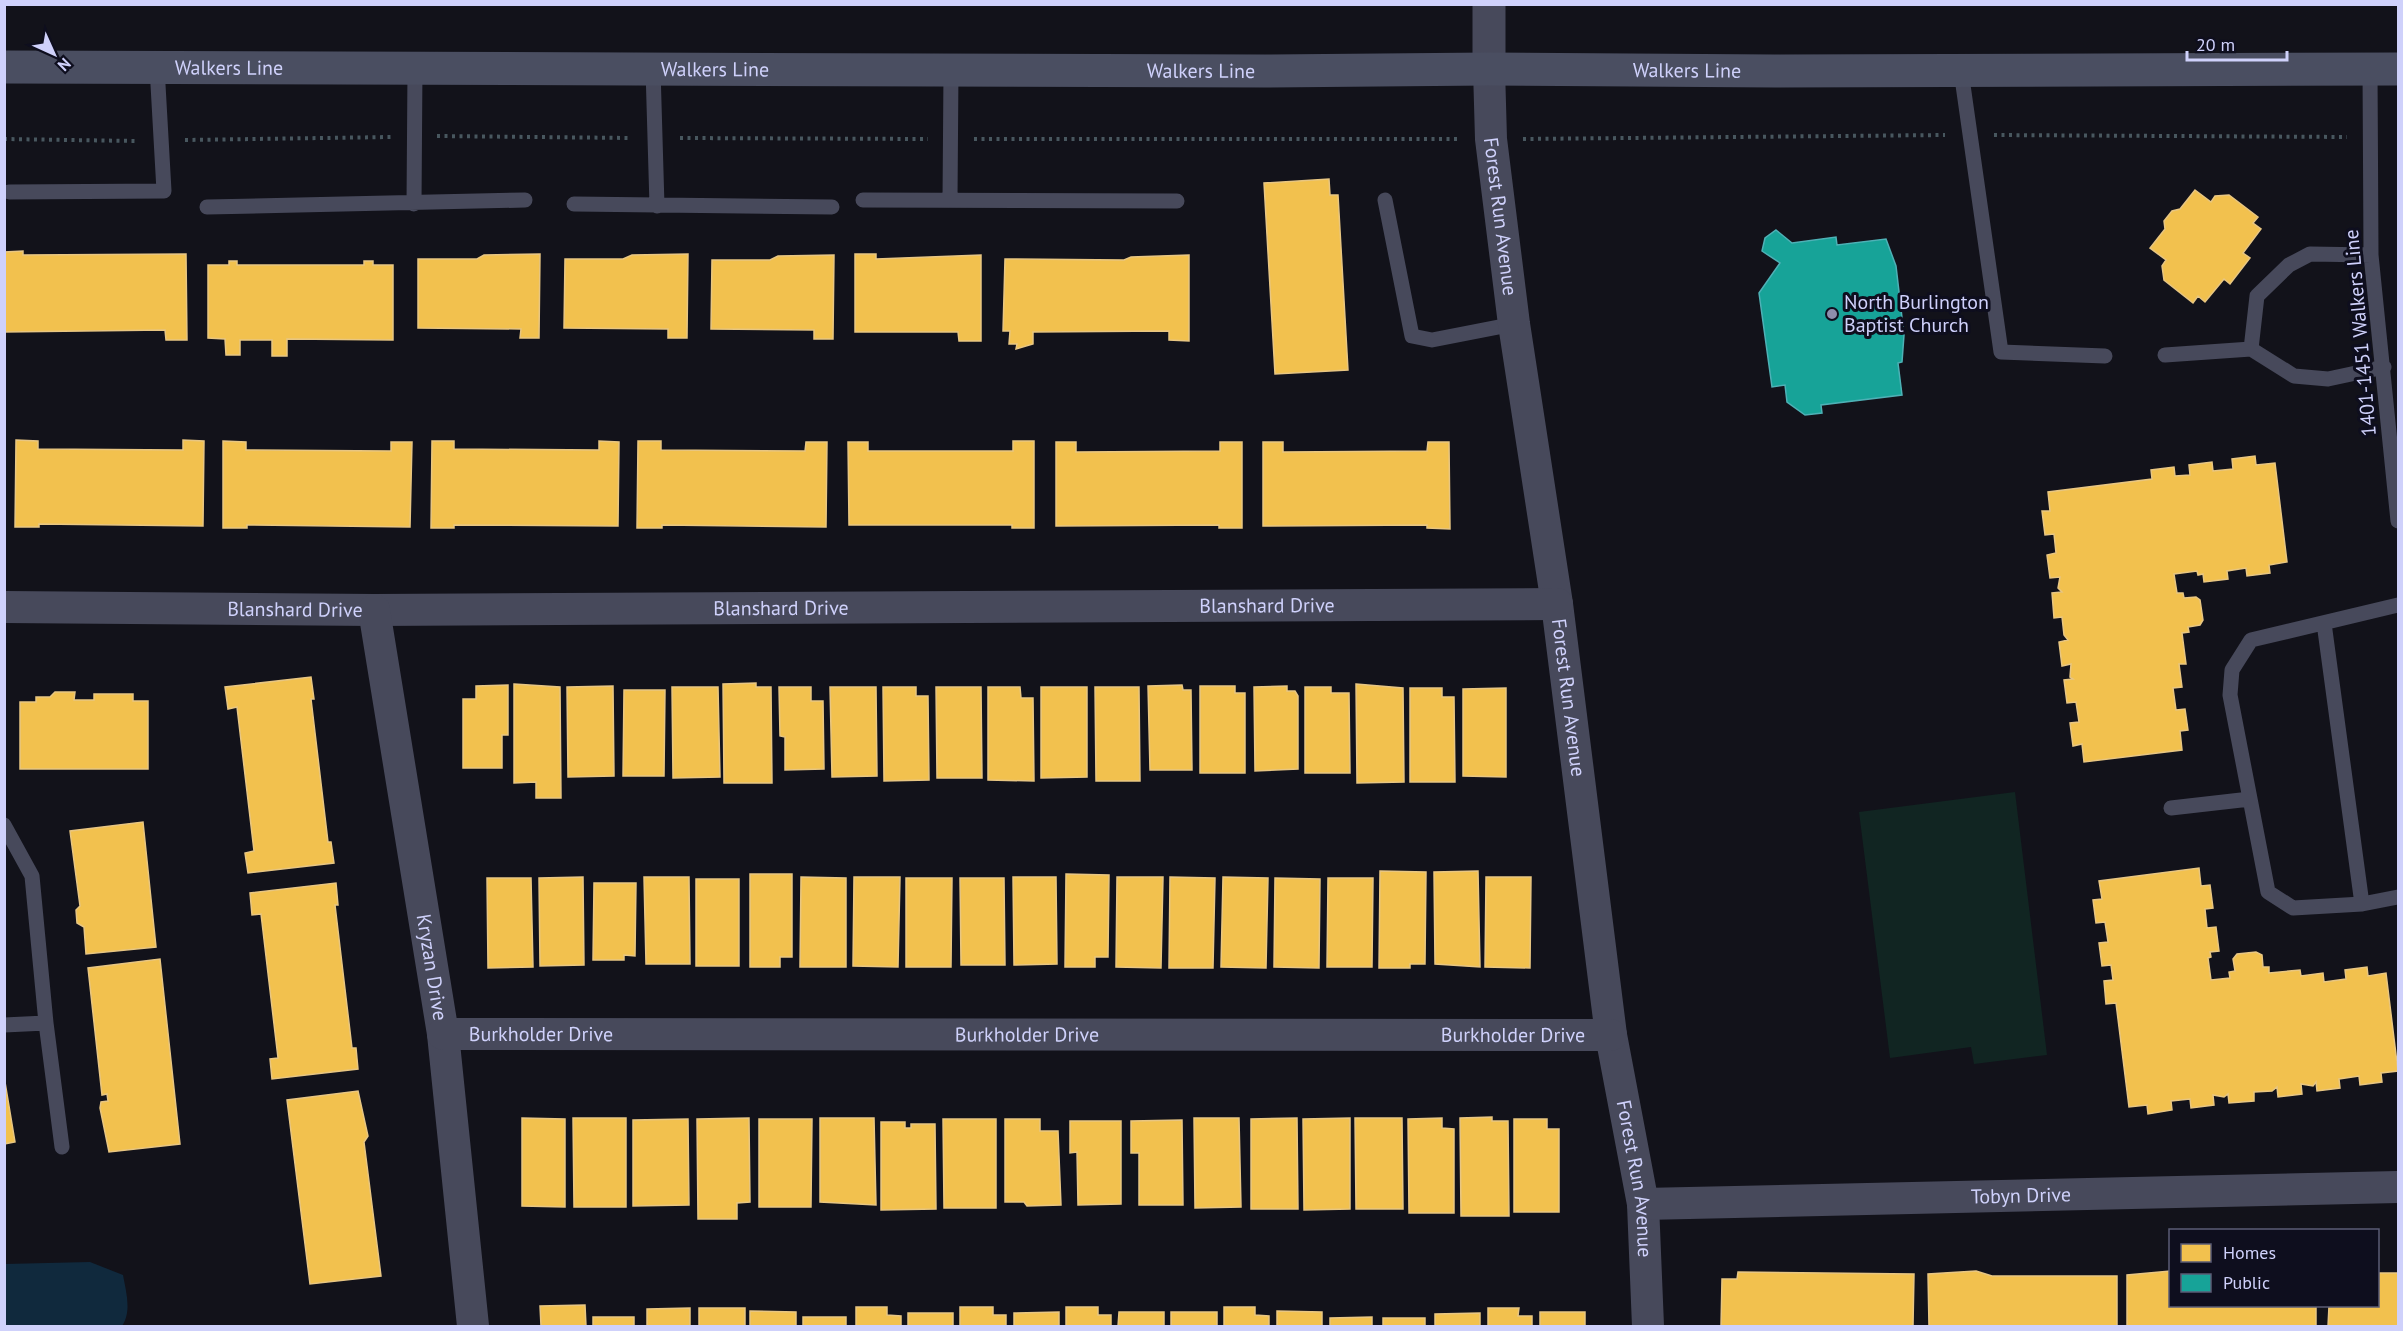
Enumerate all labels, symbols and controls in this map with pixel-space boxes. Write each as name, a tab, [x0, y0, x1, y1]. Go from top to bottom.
north arrow	[24, 24, 84, 84]
scale bar	[2187, 24, 2288, 62]
text: 20 m	[2196, 33, 2235, 56]
text: N	[54, 54, 75, 75]
street label: Walkers Line	[175, 55, 283, 81]
street label: Walkers Line	[661, 56, 769, 82]
street label: Walkers Line	[1633, 57, 1741, 84]
street label: Walkers Line	[1147, 58, 1255, 84]
street label: Forest Run Avenue	[1478, 136, 1523, 297]
street label: 1401-1451 Walkers Line	[2338, 228, 2382, 438]
place label: North Burlington Baptist Church	[1844, 289, 1989, 338]
marker: North Burlington Baptist Church	[1825, 307, 1839, 321]
street label: Blanshard Drive	[1199, 592, 1335, 619]
street label: Blanshard Drive	[713, 595, 849, 621]
street label: Blanshard Drive	[227, 596, 363, 623]
street label: Forest Run Avenue	[1546, 617, 1592, 778]
street label: Kryzan Drive	[411, 912, 454, 1023]
street label: Burkholder Drive	[469, 1021, 613, 1047]
street label: Burkholder Drive	[955, 1021, 1099, 1048]
street label: Burkholder Drive	[1441, 1022, 1585, 1048]
street label: Forest Run Avenue	[1611, 1098, 1658, 1258]
street label: Tobyn Drive	[1970, 1181, 2071, 1210]
legend	[2169, 1229, 2379, 1307]
text: Homes	[2223, 1241, 2276, 1264]
text: Public	[2223, 1271, 2270, 1294]

